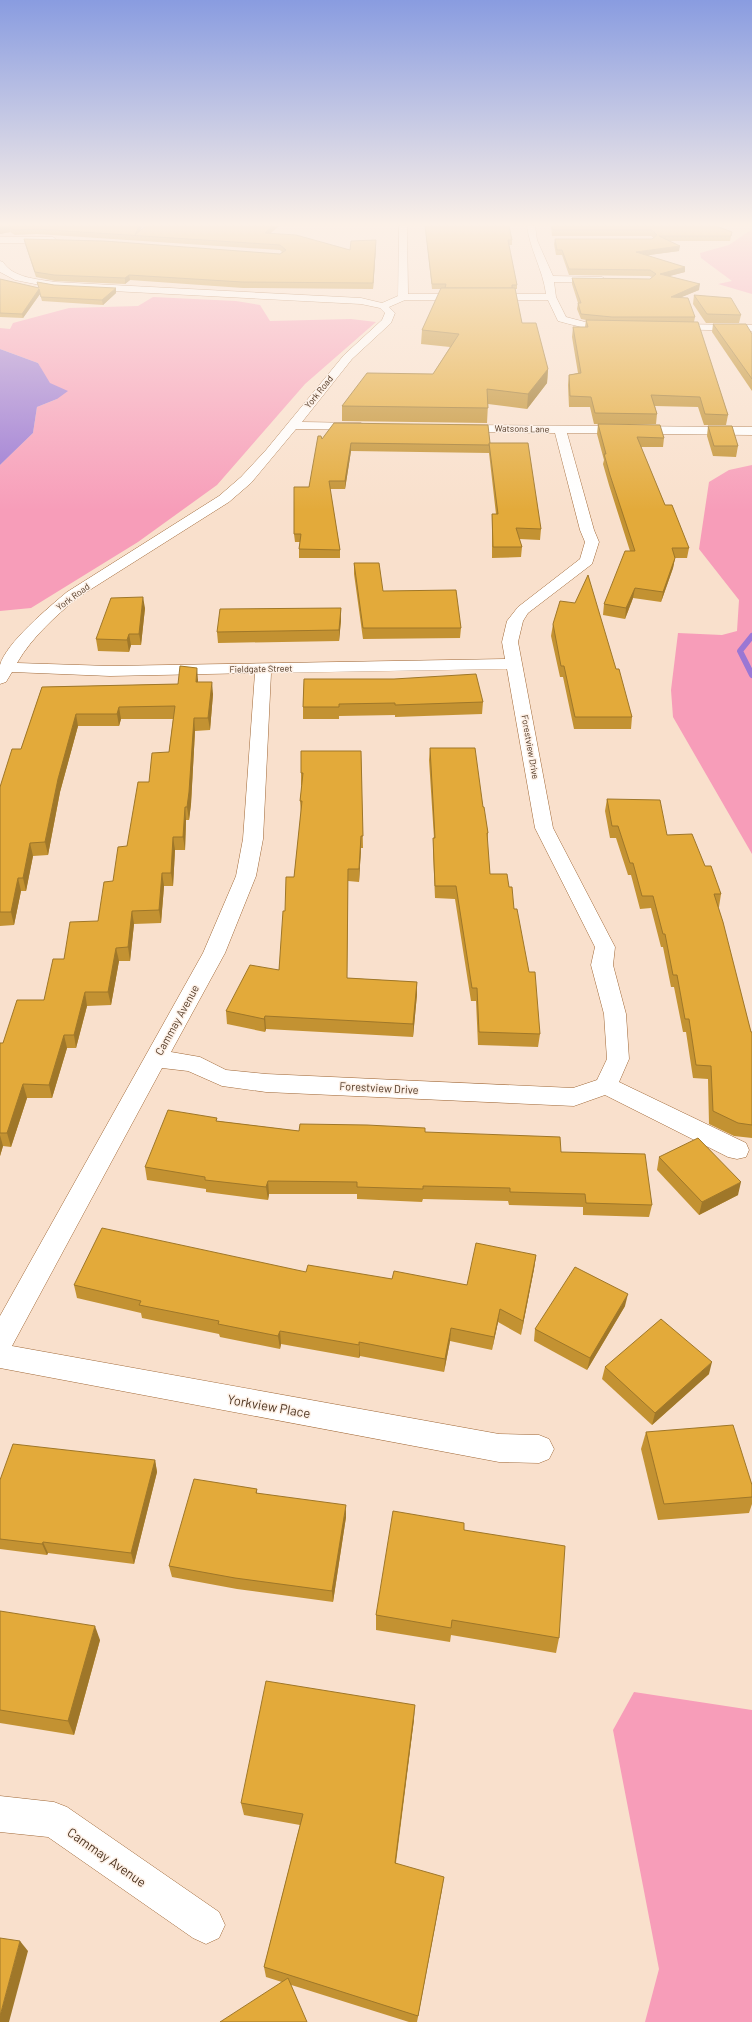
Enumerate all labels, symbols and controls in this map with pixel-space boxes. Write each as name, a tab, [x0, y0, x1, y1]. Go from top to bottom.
street label: York Road	[302, 373, 335, 410]
street label: Watsons Lane	[495, 423, 550, 434]
street label: York Road	[54, 581, 92, 612]
street label: Fieldgate Street	[229, 662, 293, 675]
street label: Forestview Drive	[519, 714, 542, 780]
street label: Cammay Avenue	[152, 982, 201, 1057]
street label: Forestview Drive	[339, 1079, 419, 1096]
street label: Yorkview Place	[226, 1391, 312, 1421]
street label: Cammay Avenue	[65, 1824, 149, 1890]

